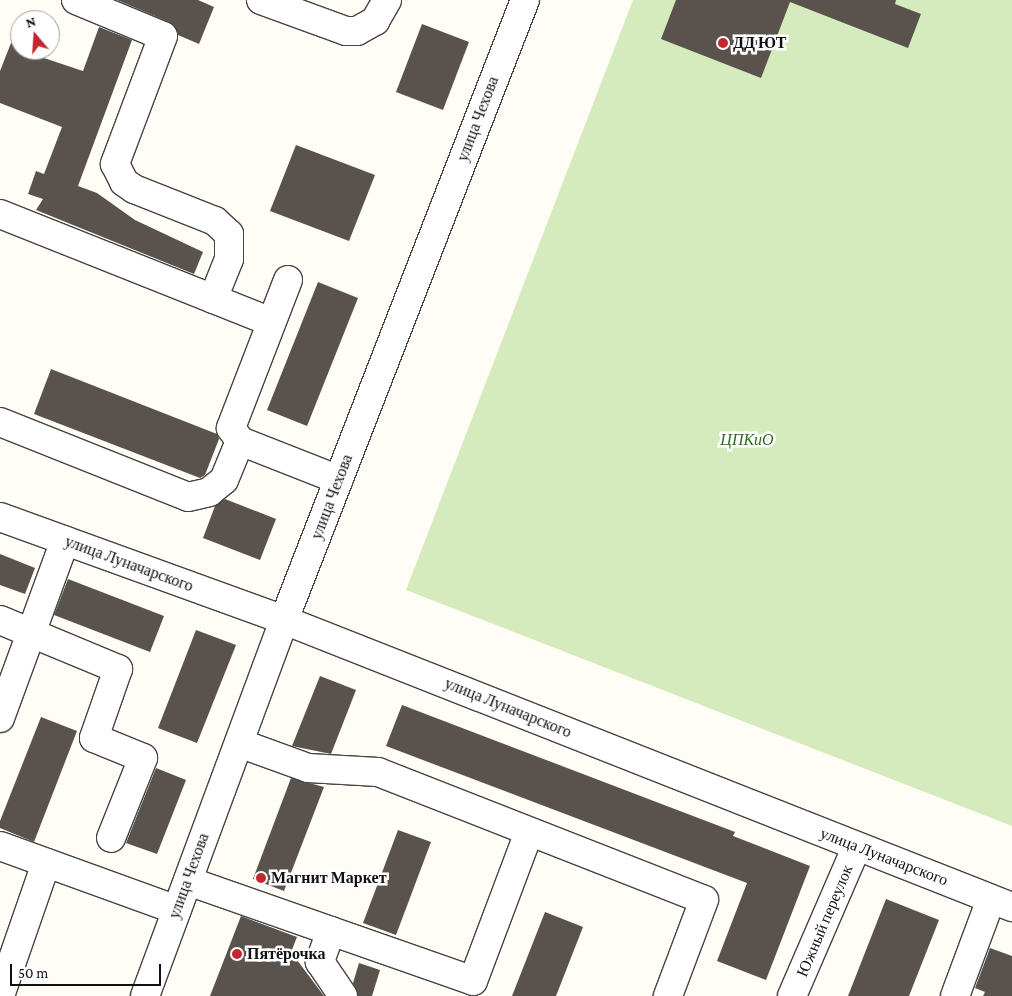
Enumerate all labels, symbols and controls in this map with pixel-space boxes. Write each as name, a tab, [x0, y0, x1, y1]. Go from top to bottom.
north arrow	[10, 10, 60, 60]
text: N	[24, 13, 38, 31]
place label: ДД ЮТ	[733, 33, 786, 53]
marker: ДД ЮТ	[717, 37, 729, 49]
street label: улица Чехова	[453, 74, 503, 164]
park label: ЦПКиО	[720, 430, 774, 450]
street label: улица Чехова	[307, 452, 357, 542]
street label: улица Луначарского	[62, 532, 196, 596]
street label: улица Луначарского	[442, 674, 574, 742]
street label: улица Луначарского	[817, 824, 951, 890]
street label: улица Чехова	[165, 831, 213, 921]
street label: Южный переулок	[793, 862, 857, 980]
place label: Магнит Маркет	[271, 868, 387, 888]
marker: Магнит Маркет	[255, 872, 267, 884]
place label: Пятёрочка	[247, 944, 326, 964]
marker: Пятёрочка	[231, 948, 243, 960]
scale bar	[12, 954, 164, 986]
text: 50 m	[18, 965, 48, 981]

